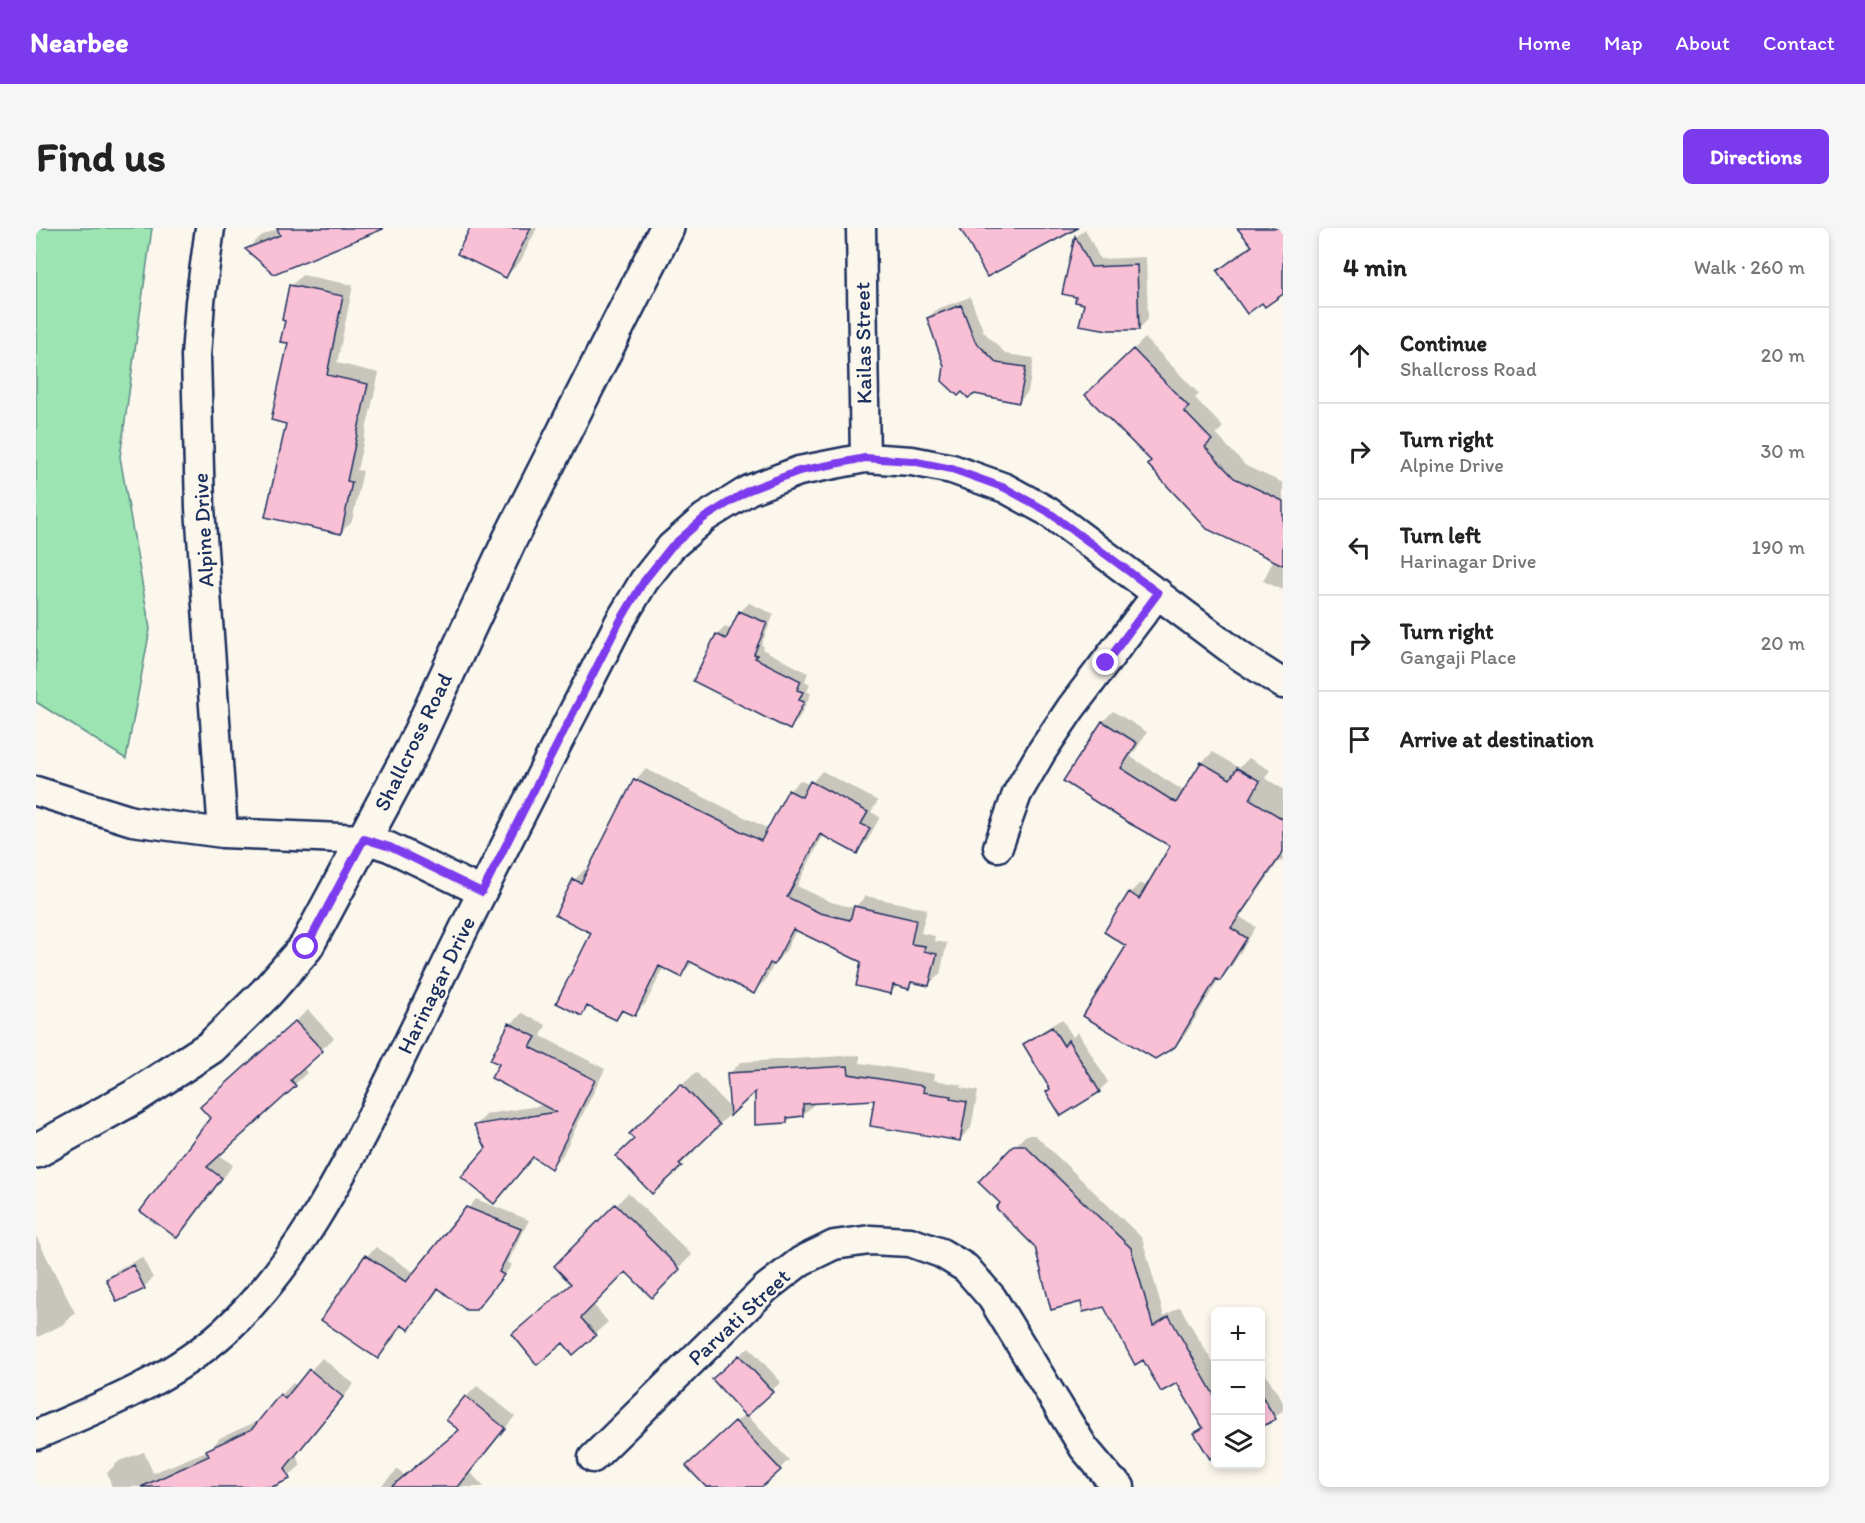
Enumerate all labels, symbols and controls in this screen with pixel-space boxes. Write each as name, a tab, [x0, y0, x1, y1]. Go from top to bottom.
text: Nearbee	[30, 25, 129, 59]
text: Home	[1518, 30, 1571, 55]
text: Map	[1604, 30, 1643, 55]
text: About	[1676, 30, 1730, 55]
text: Contact	[1763, 30, 1835, 55]
button: Directions	[1683, 129, 1829, 184]
text: Find us	[36, 131, 166, 182]
text: 4 min	[1343, 251, 1407, 283]
text: Walk · 260 m	[1694, 255, 1805, 279]
street label: Kailas Street	[848, 282, 878, 404]
text: Continue	[1400, 330, 1487, 357]
icon: ahead	[1343, 339, 1376, 372]
text: 20 m	[1761, 343, 1805, 367]
text: Shallcross Road	[1400, 357, 1537, 381]
text: Turn right	[1400, 426, 1494, 453]
icon: right	[1343, 435, 1376, 468]
text: 30 m	[1760, 439, 1805, 463]
text: Alpine Drive	[1400, 453, 1504, 477]
street label: Alpine Drive	[187, 472, 219, 588]
text: Turn left	[1400, 522, 1481, 549]
icon: left	[1343, 531, 1376, 564]
text: 190 m	[1752, 535, 1805, 559]
text: Harinagar Drive	[1400, 549, 1536, 573]
text: Turn right	[1400, 618, 1494, 645]
icon: right	[1343, 627, 1376, 660]
text: 20 m	[1761, 631, 1805, 655]
text: Gangaji Place	[1400, 645, 1516, 669]
route end	[1092, 649, 1118, 675]
street label: Shallcross Road	[368, 668, 458, 815]
icon: arrive	[1343, 723, 1376, 756]
text: Arrive at destination	[1400, 726, 1594, 753]
street label: Harinagar Drive	[391, 912, 481, 1058]
route start	[292, 933, 318, 959]
street label: Parvati Street	[682, 1263, 796, 1371]
map controls	[1211, 1307, 1265, 1469]
button: +	[1211, 1307, 1265, 1361]
button: −	[1211, 1361, 1265, 1415]
button: layers	[1211, 1415, 1265, 1469]

